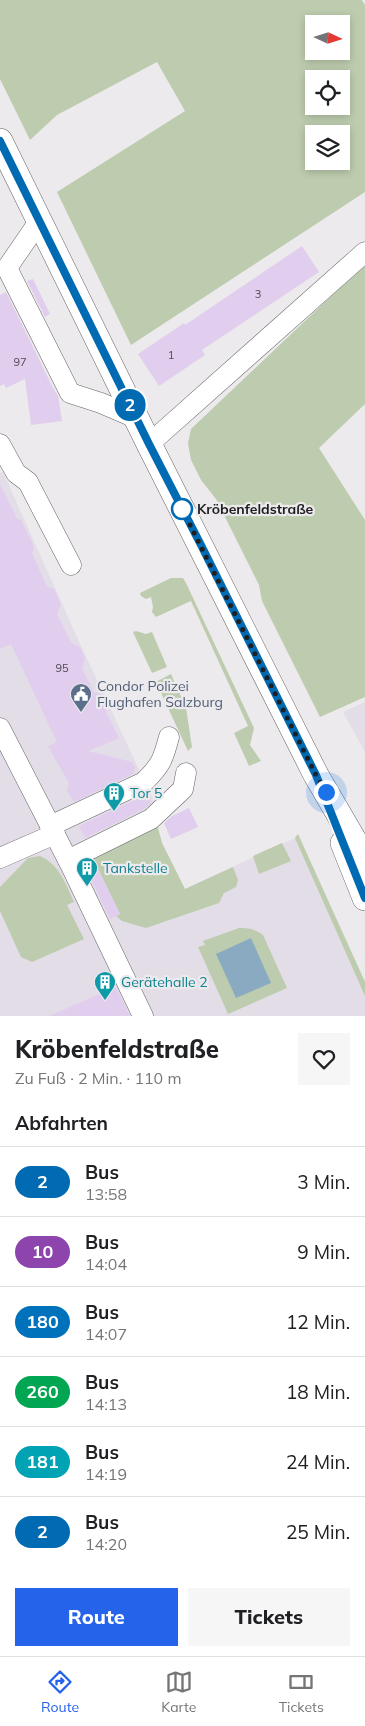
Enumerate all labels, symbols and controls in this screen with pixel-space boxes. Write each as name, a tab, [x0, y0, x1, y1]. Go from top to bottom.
north arrow	[305, 15, 350, 60]
map controls	[305, 15, 350, 170]
button: locate	[305, 70, 350, 115]
button: layers	[305, 125, 350, 170]
house number: 3	[255, 287, 261, 301]
house number: 1	[168, 348, 174, 362]
house number: 97	[13, 355, 27, 369]
line badge: 2	[114, 389, 146, 421]
text: 2	[125, 393, 135, 416]
marker: Kröbenfeldstraße	[171, 498, 193, 520]
place label: Kröbenfeldstraße	[197, 500, 314, 518]
house number: 95	[55, 661, 69, 675]
place label: Condor Polizei Flughafen Salzburg	[97, 677, 223, 711]
public building icon: Condor Polizei Flughafen Salzburg	[69, 682, 93, 713]
your location	[314, 780, 339, 805]
building icon: Tor 5	[102, 781, 126, 812]
place label: Tor 5	[130, 784, 163, 802]
building icon: Tankstelle	[75, 856, 99, 887]
place label: Tankstelle	[103, 859, 168, 877]
building icon: Gerätehalle 2	[93, 970, 117, 1001]
place label: Gerätehalle 2	[121, 973, 208, 991]
button: heart	[298, 1033, 350, 1085]
text: Kröbenfeldstraße	[15, 1034, 219, 1064]
text: Zu Fuß · 2 Min. · 110 m	[15, 1068, 181, 1088]
text: Abfahrten	[15, 1111, 108, 1135]
text: Bus	[85, 1160, 119, 1184]
text: 2	[37, 1170, 48, 1193]
text: 3 Min.	[297, 1170, 350, 1194]
text: 13:58	[85, 1184, 127, 1204]
text: Bus	[85, 1230, 119, 1254]
text: 10	[32, 1240, 53, 1263]
text: 9 Min.	[297, 1240, 350, 1264]
text: 14:04	[85, 1254, 127, 1274]
text: Bus	[85, 1300, 119, 1324]
text: 180	[26, 1310, 59, 1333]
text: 12 Min.	[286, 1310, 350, 1334]
text: 14:07	[85, 1324, 127, 1344]
text: Bus	[85, 1370, 119, 1394]
text: 260	[26, 1380, 59, 1403]
text: 18 Min.	[286, 1380, 350, 1404]
text: 14:13	[85, 1394, 127, 1414]
text: Bus	[85, 1440, 119, 1464]
text: 181	[26, 1450, 59, 1473]
text: 24 Min.	[286, 1450, 350, 1474]
text: 14:19	[85, 1464, 127, 1484]
text: Bus	[85, 1510, 119, 1534]
text: 2	[37, 1520, 48, 1543]
text: 25 Min.	[286, 1520, 350, 1544]
text: 14:20	[85, 1534, 127, 1554]
button: Route	[15, 1588, 178, 1646]
button: Tickets	[188, 1588, 350, 1646]
tab: Route	[41, 1668, 79, 1716]
tab: Karte	[161, 1668, 196, 1716]
tab: Tickets	[279, 1668, 324, 1716]

